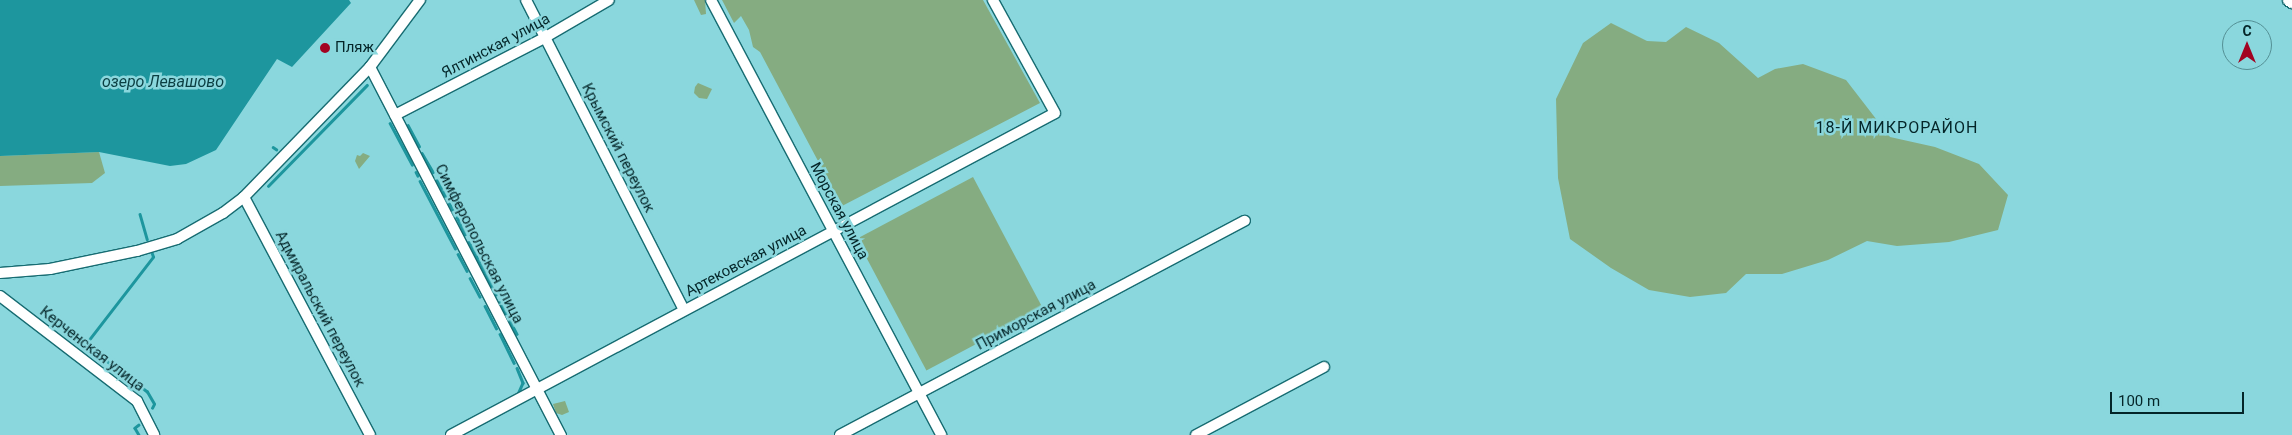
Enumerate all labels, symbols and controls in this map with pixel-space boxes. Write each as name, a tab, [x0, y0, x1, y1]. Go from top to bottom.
street label: Ялтинская улица	[439, 10, 553, 82]
north arrow	[2222, 20, 2272, 70]
text: С	[2242, 23, 2252, 39]
place label: Пляж	[335, 39, 374, 57]
marker: Пляж	[319, 42, 331, 54]
water label: озеро Левашово	[102, 72, 224, 92]
street label: Крымский переулок	[578, 80, 658, 216]
district label: 18-Й МИКРОРАЙОН	[1814, 118, 1980, 138]
street label: Морская улица	[806, 159, 872, 263]
street label: Симферопольская улица	[431, 161, 527, 327]
street label: Артековская улица	[682, 221, 810, 301]
street label: Адмиральский переулок	[271, 228, 369, 390]
street label: Приморская улица	[973, 276, 1099, 354]
street label: Керченская улица	[36, 303, 148, 395]
scale bar	[2112, 382, 2246, 414]
text: 100 m	[2118, 392, 2160, 410]

